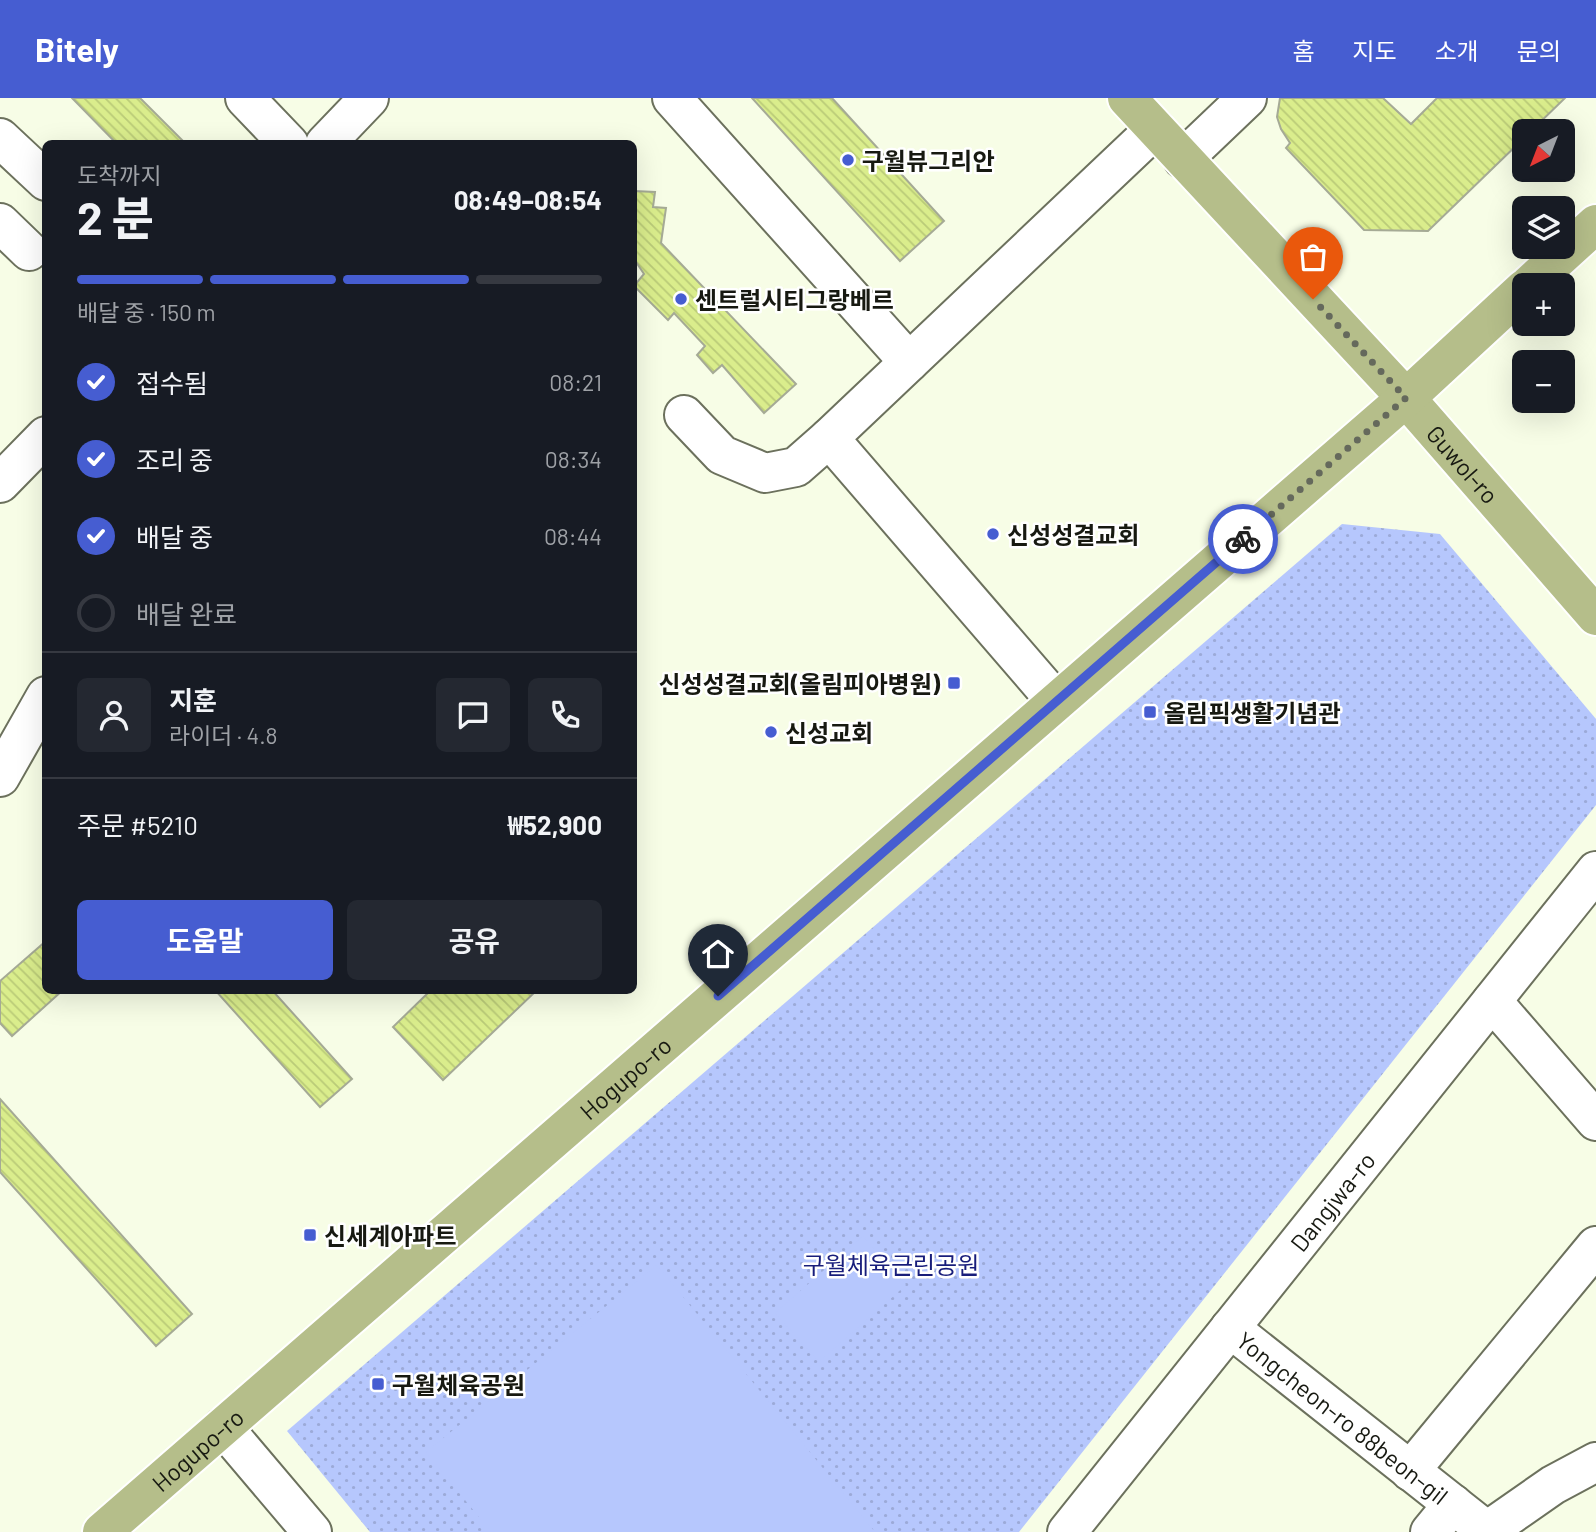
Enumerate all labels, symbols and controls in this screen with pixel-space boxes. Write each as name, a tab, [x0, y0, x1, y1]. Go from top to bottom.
text: Bitely	[35, 29, 119, 69]
text: 홈	[1292, 36, 1314, 65]
text: 지도	[1352, 36, 1397, 65]
text: 소개	[1435, 36, 1479, 65]
text: 문의	[1517, 36, 1561, 65]
north arrow	[1512, 119, 1575, 182]
map controls	[1512, 119, 1575, 413]
place label: 구월뷰그리안	[862, 146, 994, 175]
marker: 구월뷰그리안	[840, 152, 856, 168]
text: 도착까지	[77, 161, 162, 189]
text: 08:49–08:54	[454, 184, 602, 215]
text: 2 분	[77, 189, 154, 244]
button: layers	[1512, 196, 1575, 259]
pin	[1283, 227, 1343, 299]
icon: bag	[1294, 238, 1332, 276]
button: +	[1512, 273, 1575, 336]
place label: 센트럴시티그랑베르	[695, 285, 894, 314]
marker: 센트럴시티그랑베르	[673, 291, 689, 307]
text: 배달 중 · 150 m	[77, 298, 216, 326]
button: −	[1512, 350, 1575, 413]
icon: check	[77, 363, 115, 401]
text: 접수됨	[136, 367, 208, 398]
text: 08:21	[549, 368, 602, 396]
street label: Guwol-ro	[1421, 419, 1505, 509]
icon: check	[77, 440, 115, 478]
text: 조리 중	[136, 444, 213, 475]
text: 08:34	[545, 445, 602, 473]
courier	[1208, 504, 1278, 574]
icon: check	[77, 517, 115, 555]
place label: 신성성결교회	[1007, 520, 1139, 549]
icon: bike	[1224, 520, 1262, 558]
text: 배달 중	[136, 521, 213, 552]
text: 08:44	[544, 522, 602, 550]
marker: 신성성결교회	[985, 526, 1001, 542]
text: 배달 완료	[136, 598, 237, 629]
place label: 신성성결교회(올림피아병원)	[658, 669, 941, 698]
marker: 신성성결교회(올림피아병원)	[946, 675, 962, 691]
button: person	[77, 678, 151, 752]
button: chat	[436, 678, 510, 752]
button: phone	[528, 678, 602, 752]
text: 지훈	[169, 684, 217, 715]
place label: 올림픽생활기념관	[1164, 698, 1341, 727]
marker: 올림픽생활기념관	[1142, 704, 1158, 720]
place label: 신성교회	[785, 718, 873, 747]
text: 라이더 · 4.8	[169, 721, 278, 749]
marker: 신성교회	[763, 724, 779, 740]
text: 주문 #5210	[77, 809, 198, 840]
text: ₩52,900	[508, 809, 602, 840]
button: 도움말	[77, 900, 333, 980]
button: 공유	[347, 900, 602, 980]
pin	[688, 924, 748, 996]
icon: home	[699, 935, 737, 973]
street label: Hogupo-ro	[573, 1030, 677, 1125]
street label: Dangjwa-ro	[1283, 1145, 1380, 1257]
place label: 신세계아파트	[324, 1221, 456, 1250]
marker: 신세계아파트	[302, 1227, 318, 1243]
park label: 구월체육근린공원	[803, 1250, 979, 1279]
street label: Yongcheon-ro 88beon-gil	[1231, 1325, 1455, 1510]
place label: 구월체육공원	[392, 1370, 524, 1399]
marker: 구월체육공원	[370, 1376, 386, 1392]
street label: Hogupo-ro	[145, 1402, 249, 1497]

